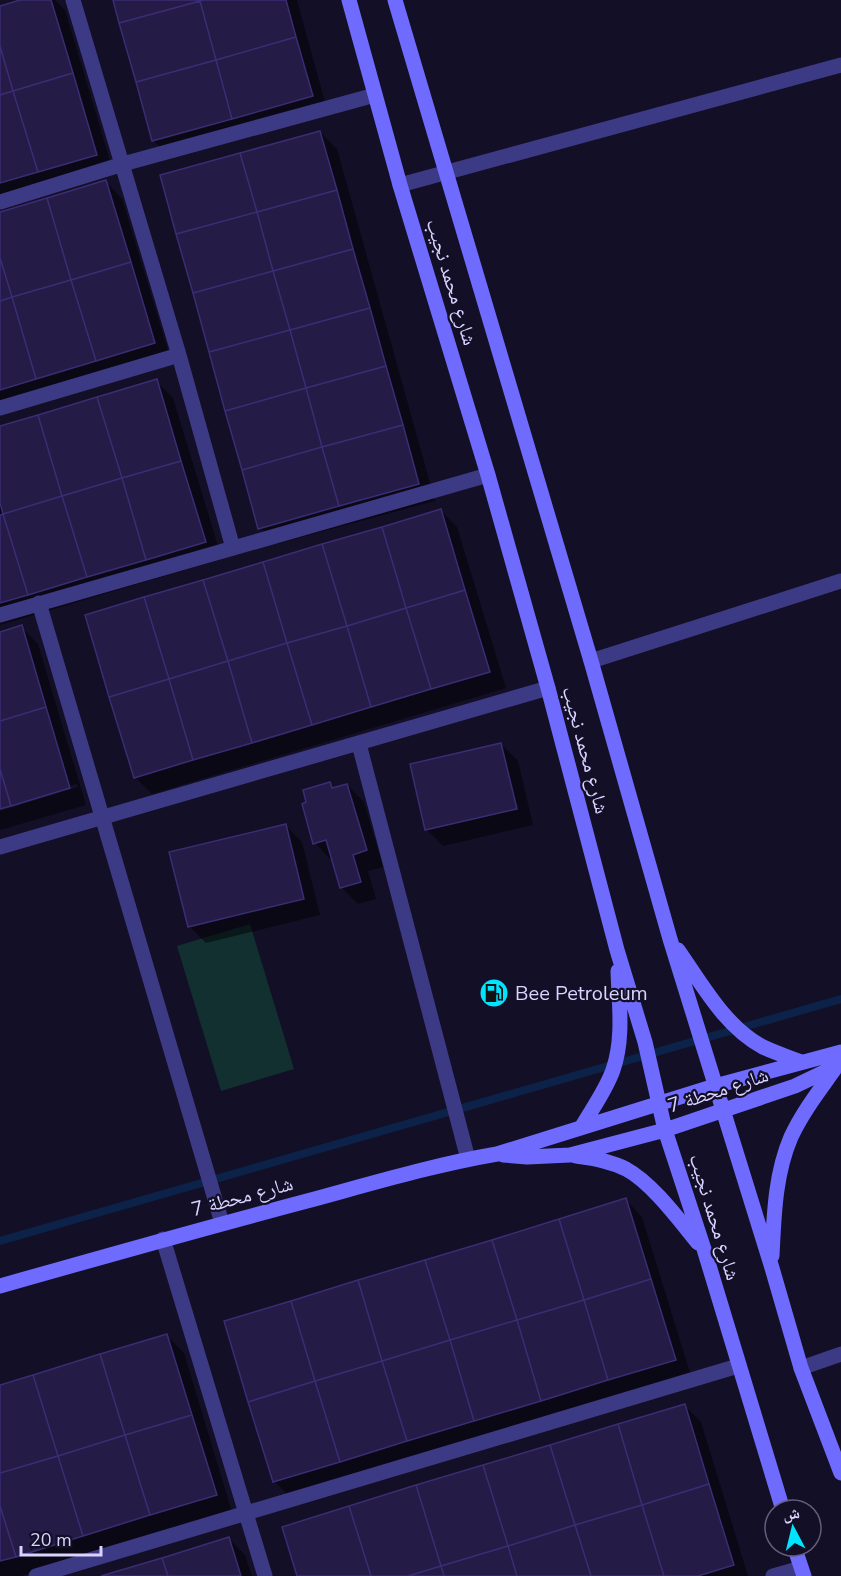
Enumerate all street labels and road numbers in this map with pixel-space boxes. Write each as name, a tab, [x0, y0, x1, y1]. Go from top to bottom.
street label: شارع محمد نجيب	[419, 216, 484, 349]
street label: شارع محمد نجيب	[556, 683, 615, 817]
street label: شارع محطة 7	[664, 1062, 772, 1119]
street label: شارع محمد نجيب	[682, 1151, 747, 1284]
street label: شارع محطة 7	[188, 1170, 296, 1223]

